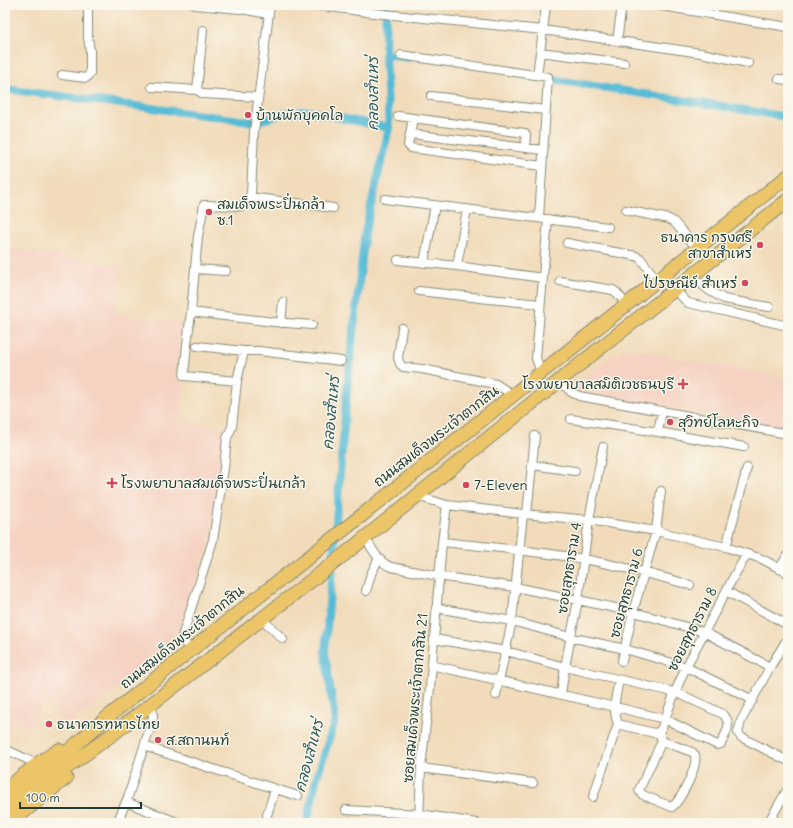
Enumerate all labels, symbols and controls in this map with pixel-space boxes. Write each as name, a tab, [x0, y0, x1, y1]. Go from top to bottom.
water label: คลองสำเหร่	[363, 54, 382, 131]
place label: บ้านพักบุคคโล	[256, 106, 343, 125]
marker: บ้านพักบุคคโล	[243, 110, 253, 120]
place label: สมเด็จพระปิ่นกล้า ซ.1	[217, 192, 325, 229]
marker: สมเด็จพระปิ่นกล้า ซ.1	[204, 207, 214, 217]
place label: ธนาคาร กรุงศรี สาขาสำเหร่	[661, 228, 753, 262]
marker: ธนาคาร กรุงศรี สาขาสำเหร่	[755, 240, 765, 250]
place label: ไปรษณีย์ สำเหร่	[643, 274, 738, 292]
marker: ไปรษณีย์ สำเหร่	[740, 278, 750, 288]
water label: คลองสำเหร่	[318, 372, 343, 451]
place label: โรงพยาบาลสมิติเวชธนบุรี	[522, 375, 675, 394]
marker: โรงพยาบาลสมิติเวชธนบุรี	[677, 378, 689, 390]
street label: ถนนสมเด็จพระเจ้าตากสิน	[370, 381, 502, 491]
place label: สุวิทย์โลหะกิจ	[678, 413, 759, 432]
marker: สุวิทย์โลหะกิจ	[665, 417, 675, 427]
place label: โรงพยาบาลสมเด็จพระปิ่นเกล้า	[121, 471, 306, 492]
place label: 7-Eleven	[474, 476, 528, 494]
marker: โรงพยาบาลสมเด็จพระปิ่นเกล้า	[106, 477, 118, 489]
marker: 7-Eleven	[461, 480, 471, 490]
street label: ซอยสุทธาราม 4	[553, 521, 586, 615]
street label: ซอยสุทธาราม 6	[605, 546, 648, 640]
street label: ถนนสมเด็จพระเจ้าตากสิน	[116, 581, 248, 693]
street label: ซอยสุทธาราม 8	[663, 584, 722, 675]
street label: ซอยสมเด็จพระเจ้าตากสิน 21	[399, 613, 431, 783]
water label: คลองสำเหร่	[290, 714, 328, 794]
place label: ธนาคารทหารไทย	[57, 715, 160, 733]
marker: ธนาคารทหารไทย	[44, 719, 54, 729]
place label: ส.สถานนท์	[166, 731, 230, 749]
marker: ส.สถานนท์	[153, 735, 163, 745]
scale bar	[20, 784, 141, 810]
text: 100 m	[26, 790, 60, 805]

